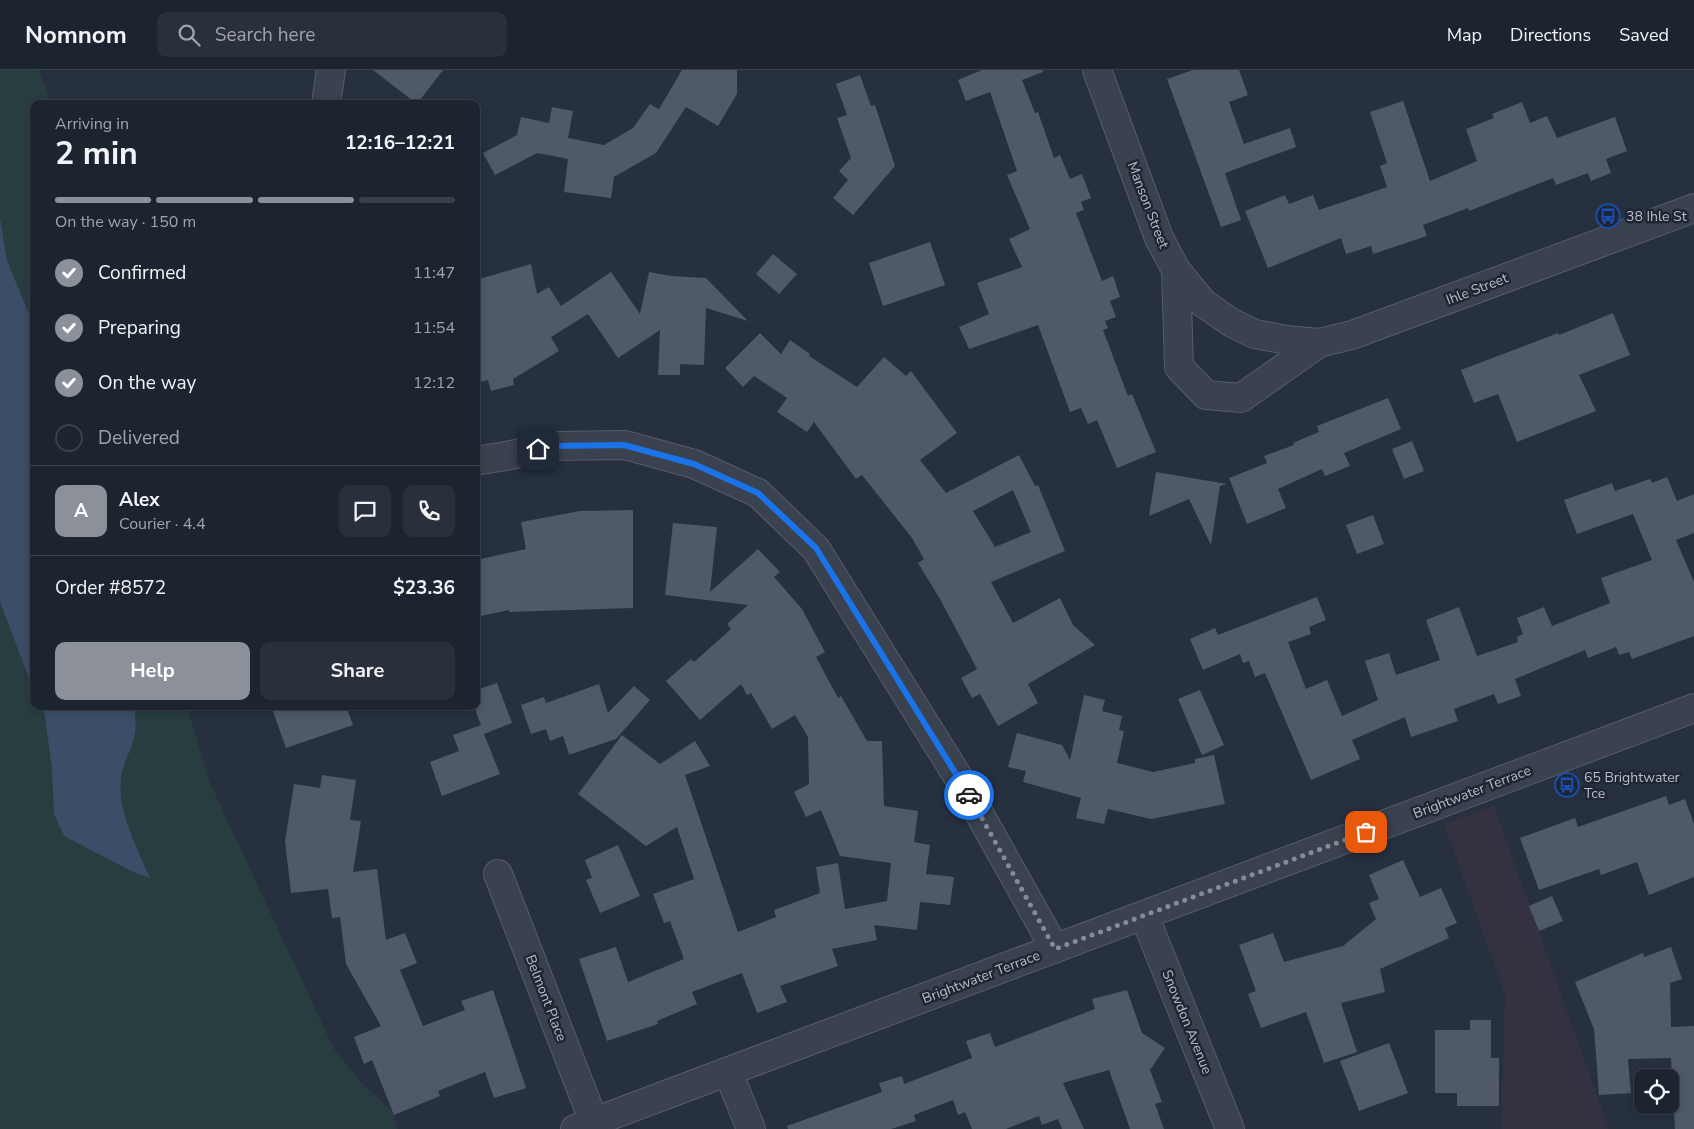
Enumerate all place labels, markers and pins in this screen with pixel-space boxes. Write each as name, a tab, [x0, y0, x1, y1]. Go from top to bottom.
bus stop icon: 38 Ihle St	[1595, 203, 1621, 229]
place label: 38 Ihle St	[1626, 207, 1687, 226]
pin	[517, 428, 559, 470]
place label: 65 Brightwater Tce	[1584, 768, 1680, 803]
bus stop icon: 65 Brightwater Tce	[1554, 772, 1580, 798]
pin	[1345, 811, 1387, 853]

